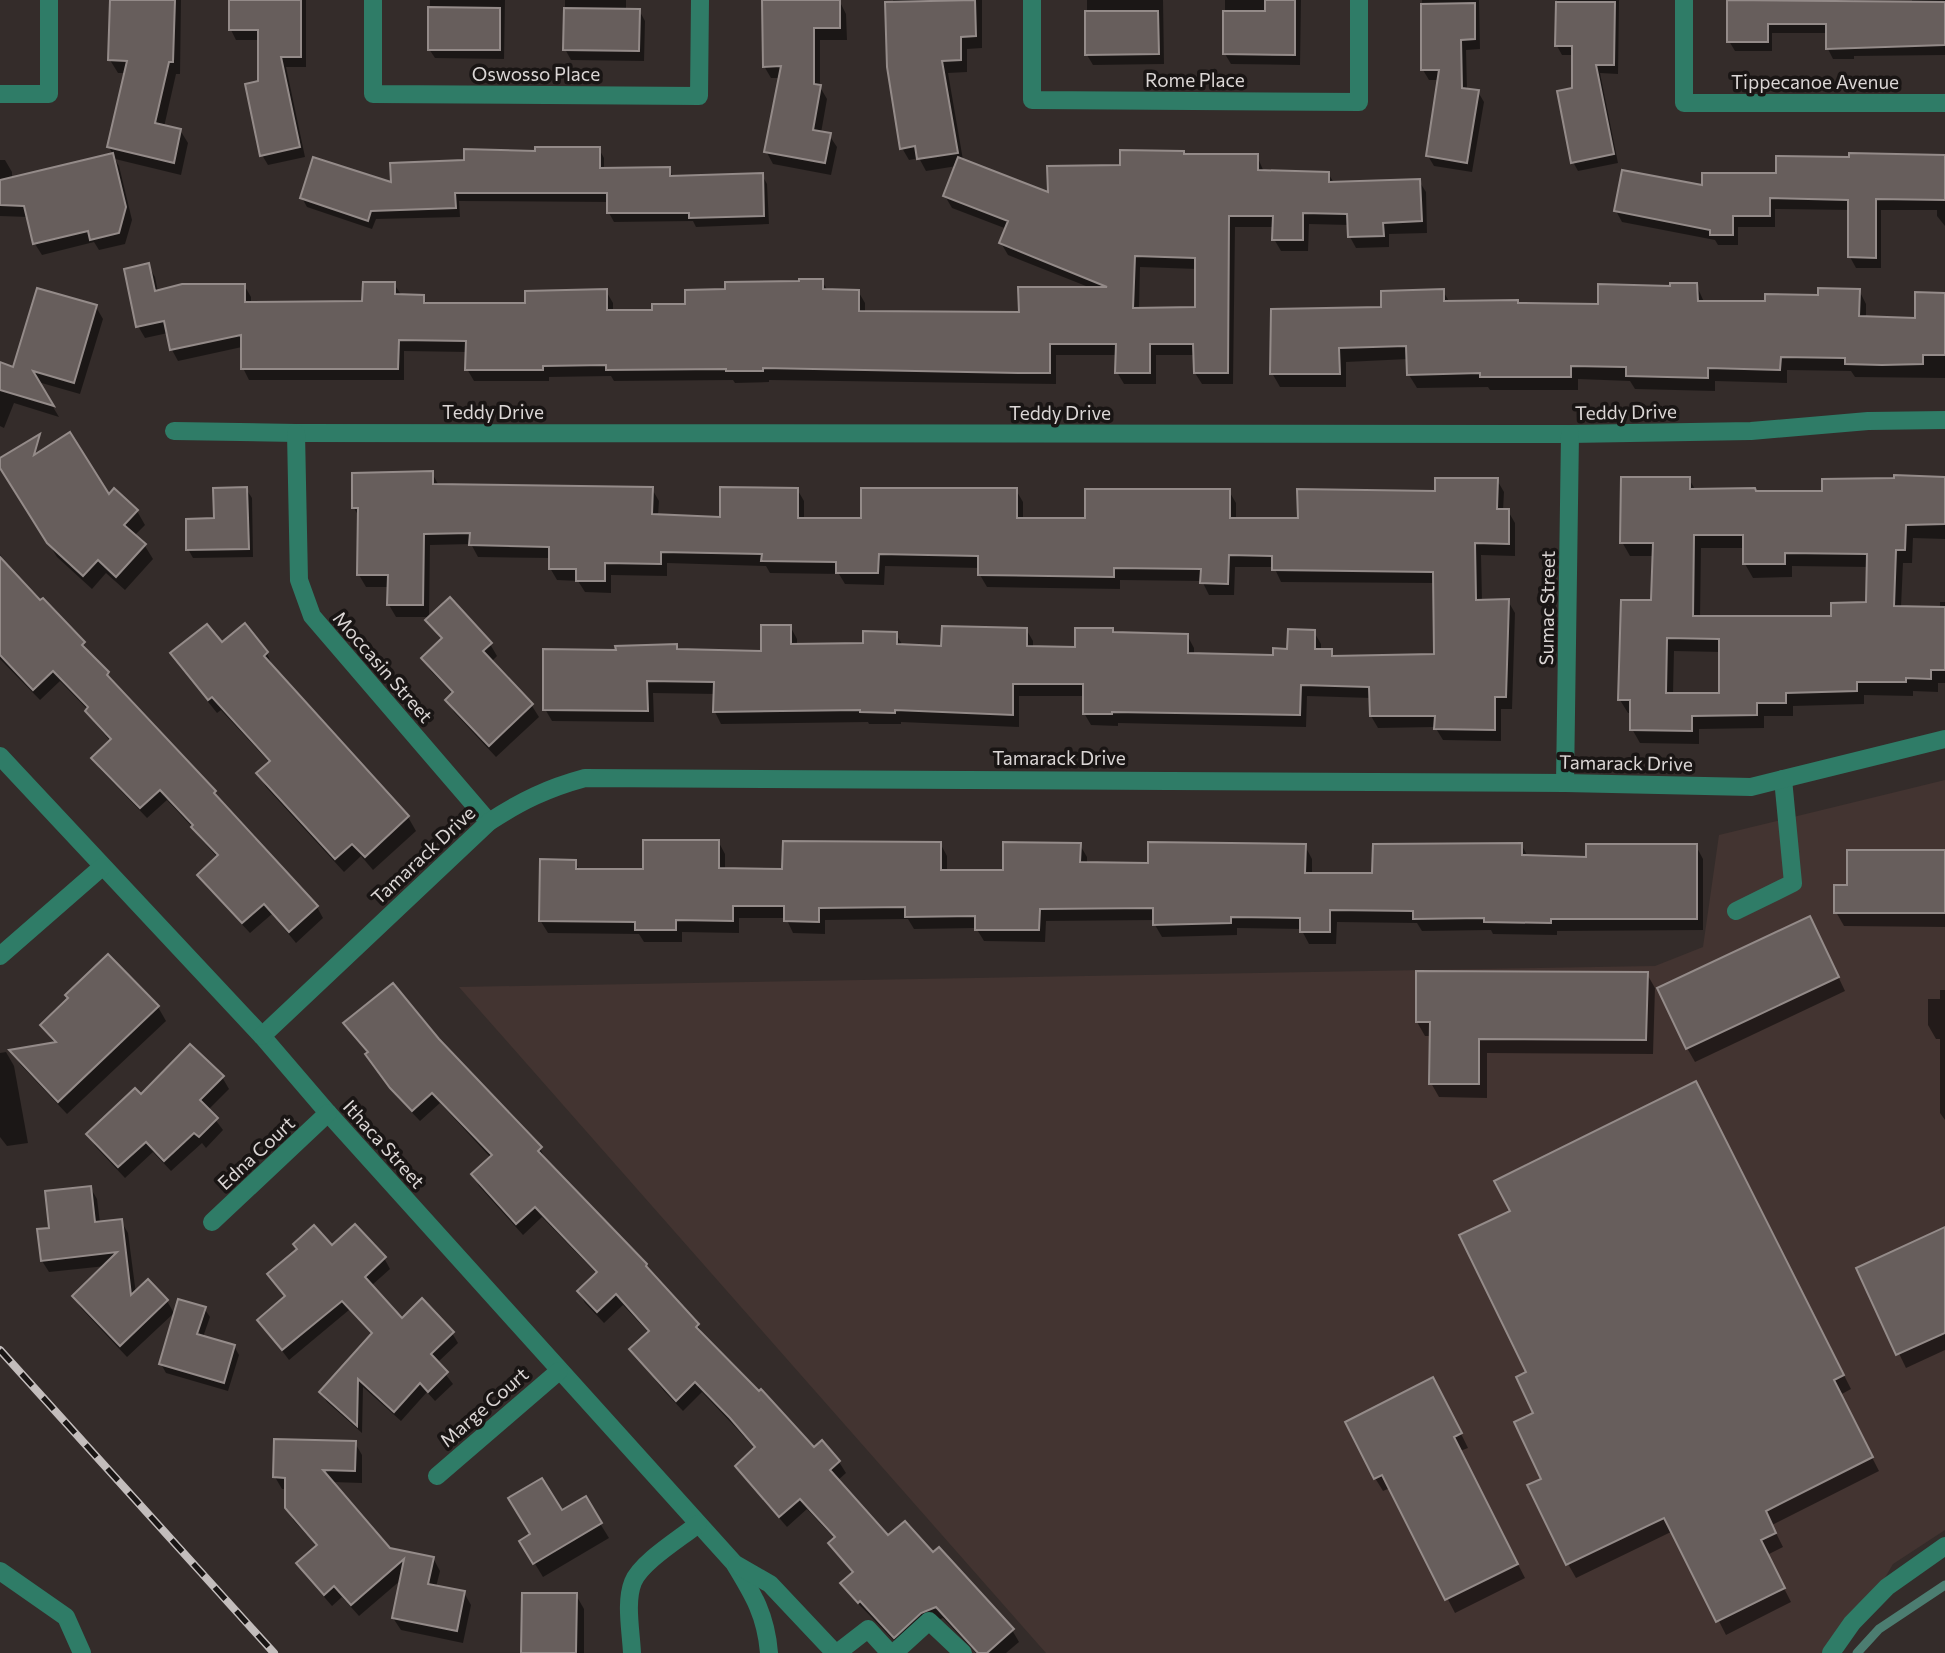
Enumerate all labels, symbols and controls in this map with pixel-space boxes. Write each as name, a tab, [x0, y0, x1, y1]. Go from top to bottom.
street label: Oswosso Place	[472, 62, 600, 85]
street label: Rome Place	[1145, 68, 1245, 91]
street label: Tippecanoe Avenue	[1731, 70, 1899, 93]
street label: Teddy Drive	[1575, 399, 1677, 424]
street label: Teddy Drive	[442, 400, 544, 423]
street label: Teddy Drive	[1009, 401, 1111, 424]
street label: Sumac Street	[1534, 550, 1559, 666]
street label: Moccasin Street	[329, 606, 438, 727]
street label: Tamarack Drive	[992, 746, 1126, 769]
street label: Tamarack Drive	[1559, 750, 1693, 775]
street label: Tamarack Drive	[366, 801, 479, 909]
street label: Ithaca Street	[339, 1095, 430, 1193]
street label: Edna Court	[212, 1111, 299, 1194]
street label: Marge Court	[435, 1362, 533, 1451]

